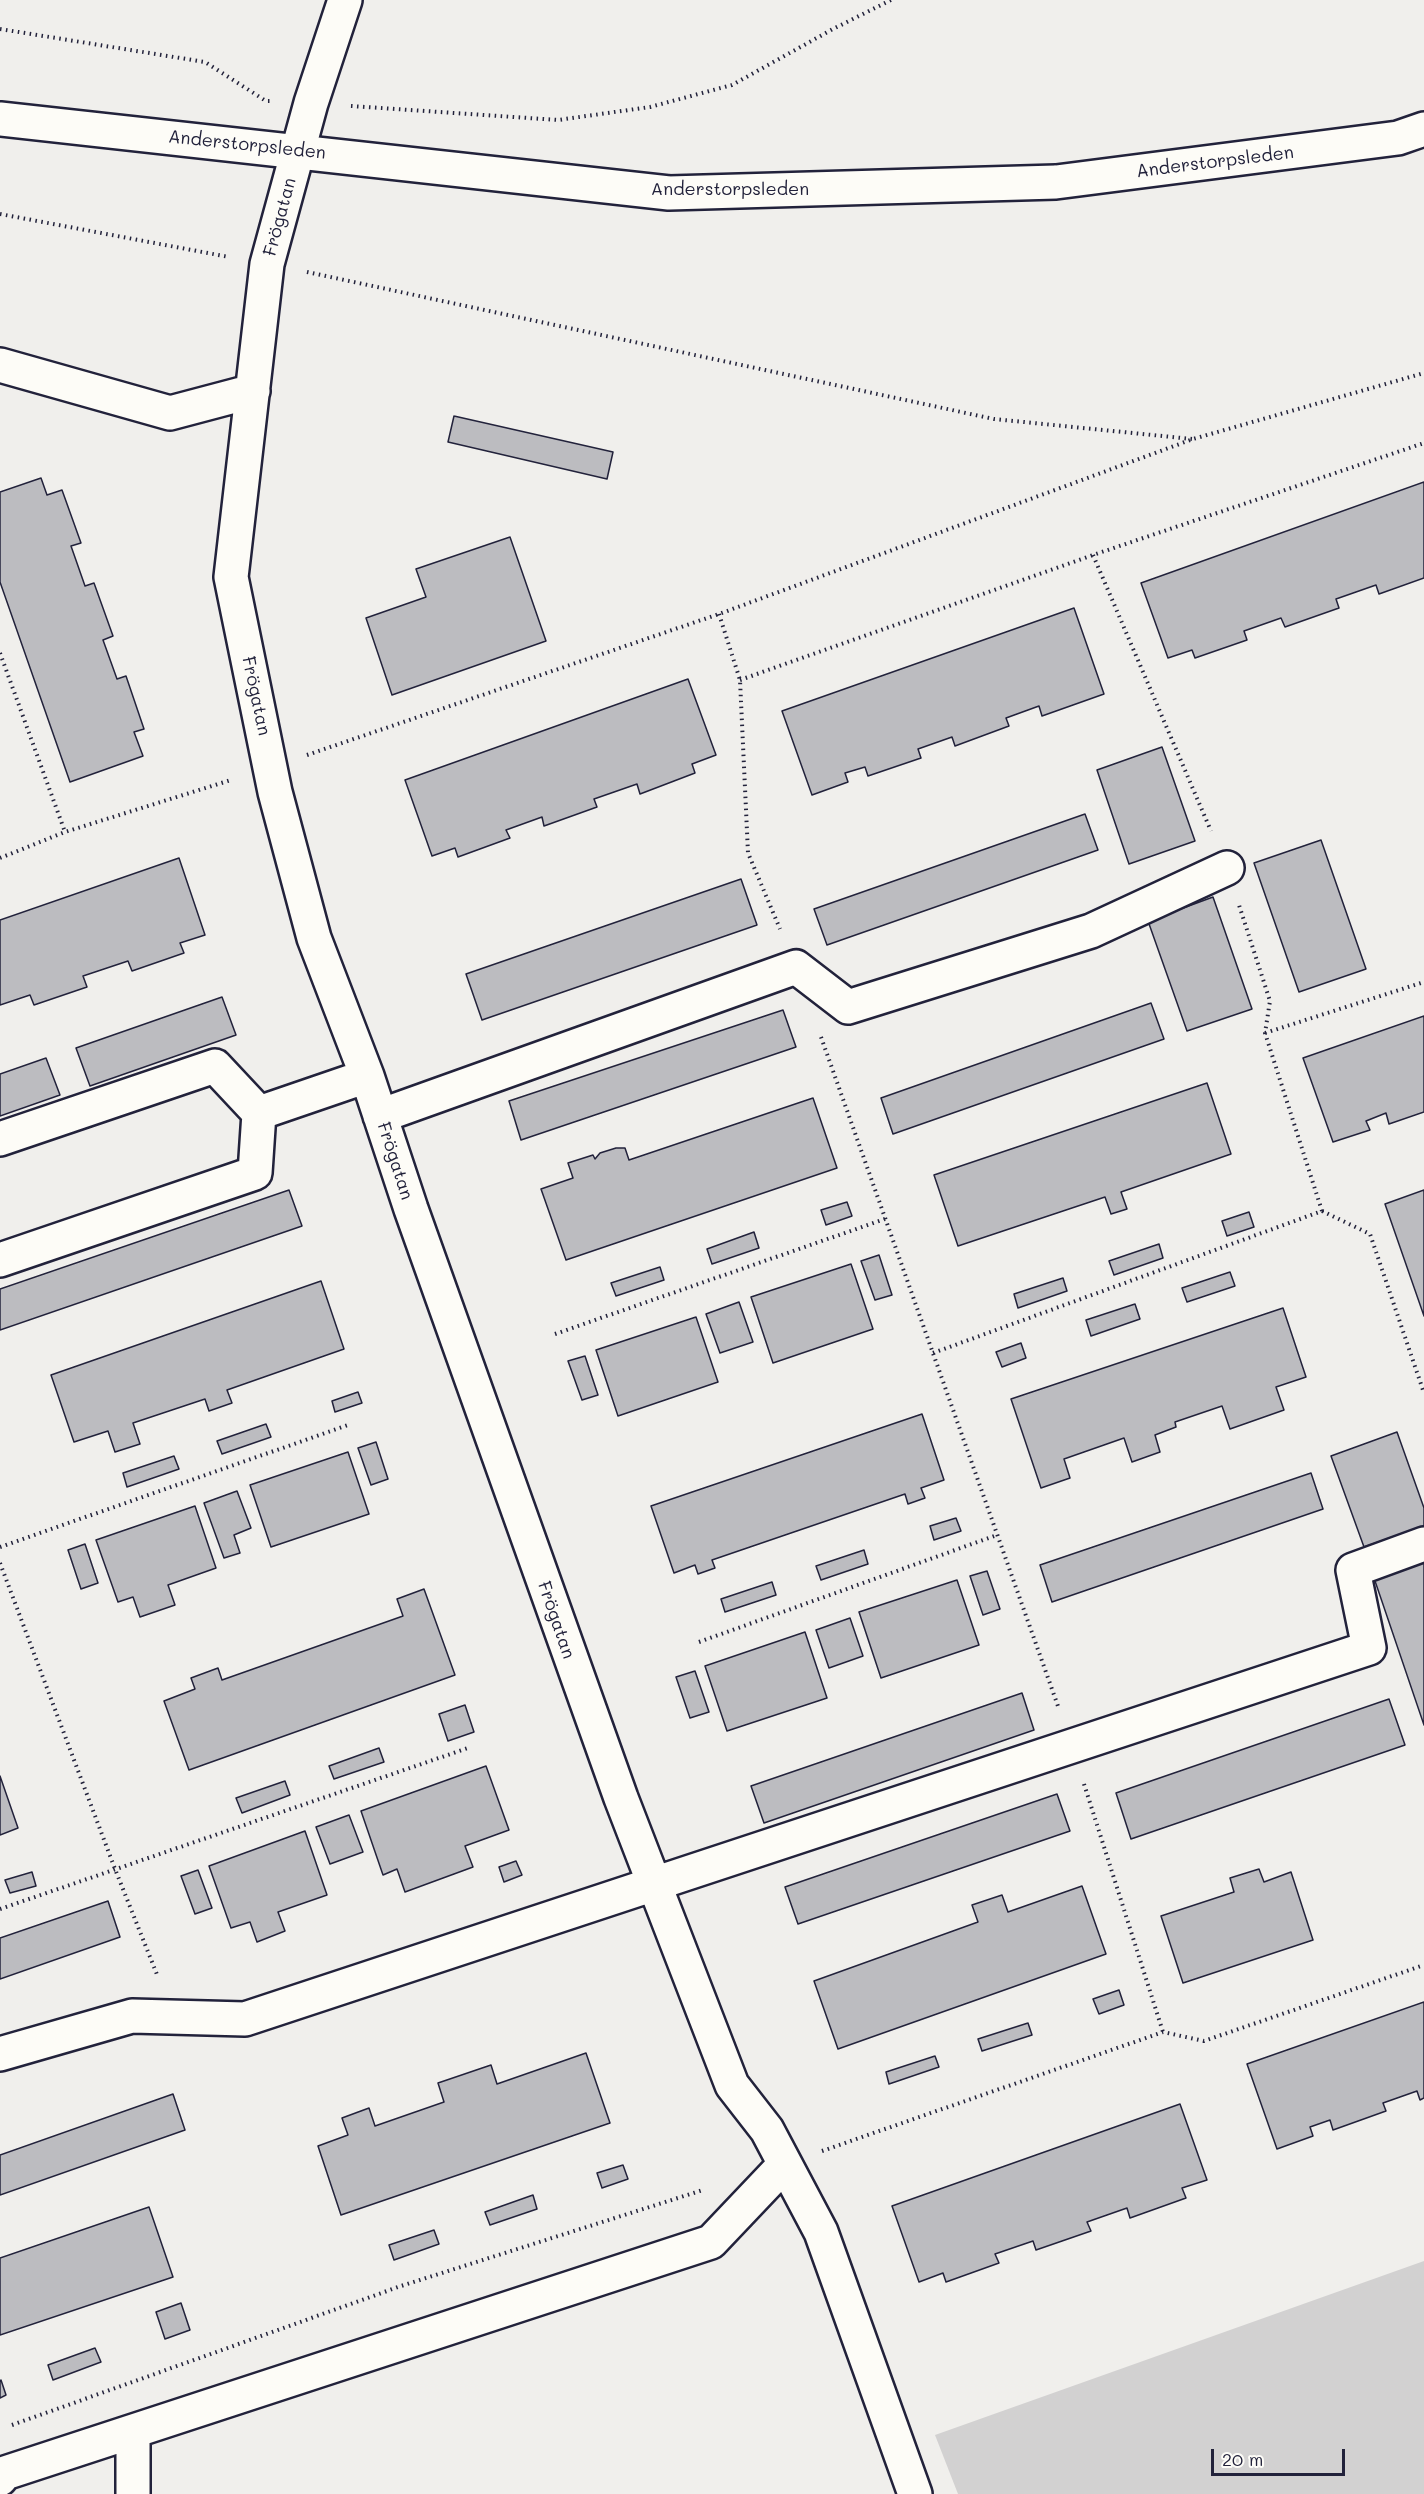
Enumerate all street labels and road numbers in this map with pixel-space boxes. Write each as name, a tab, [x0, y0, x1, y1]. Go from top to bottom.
street label: Anderstorpsleden	[167, 126, 327, 164]
street label: Anderstorpsleden	[1135, 142, 1295, 182]
street label: Frögatan	[259, 175, 301, 259]
street label: Anderstorpsleden	[651, 178, 809, 200]
street label: Frögatan	[237, 654, 275, 738]
street label: Frögatan	[372, 1119, 418, 1203]
street label: Frögatan	[533, 1578, 579, 1662]

